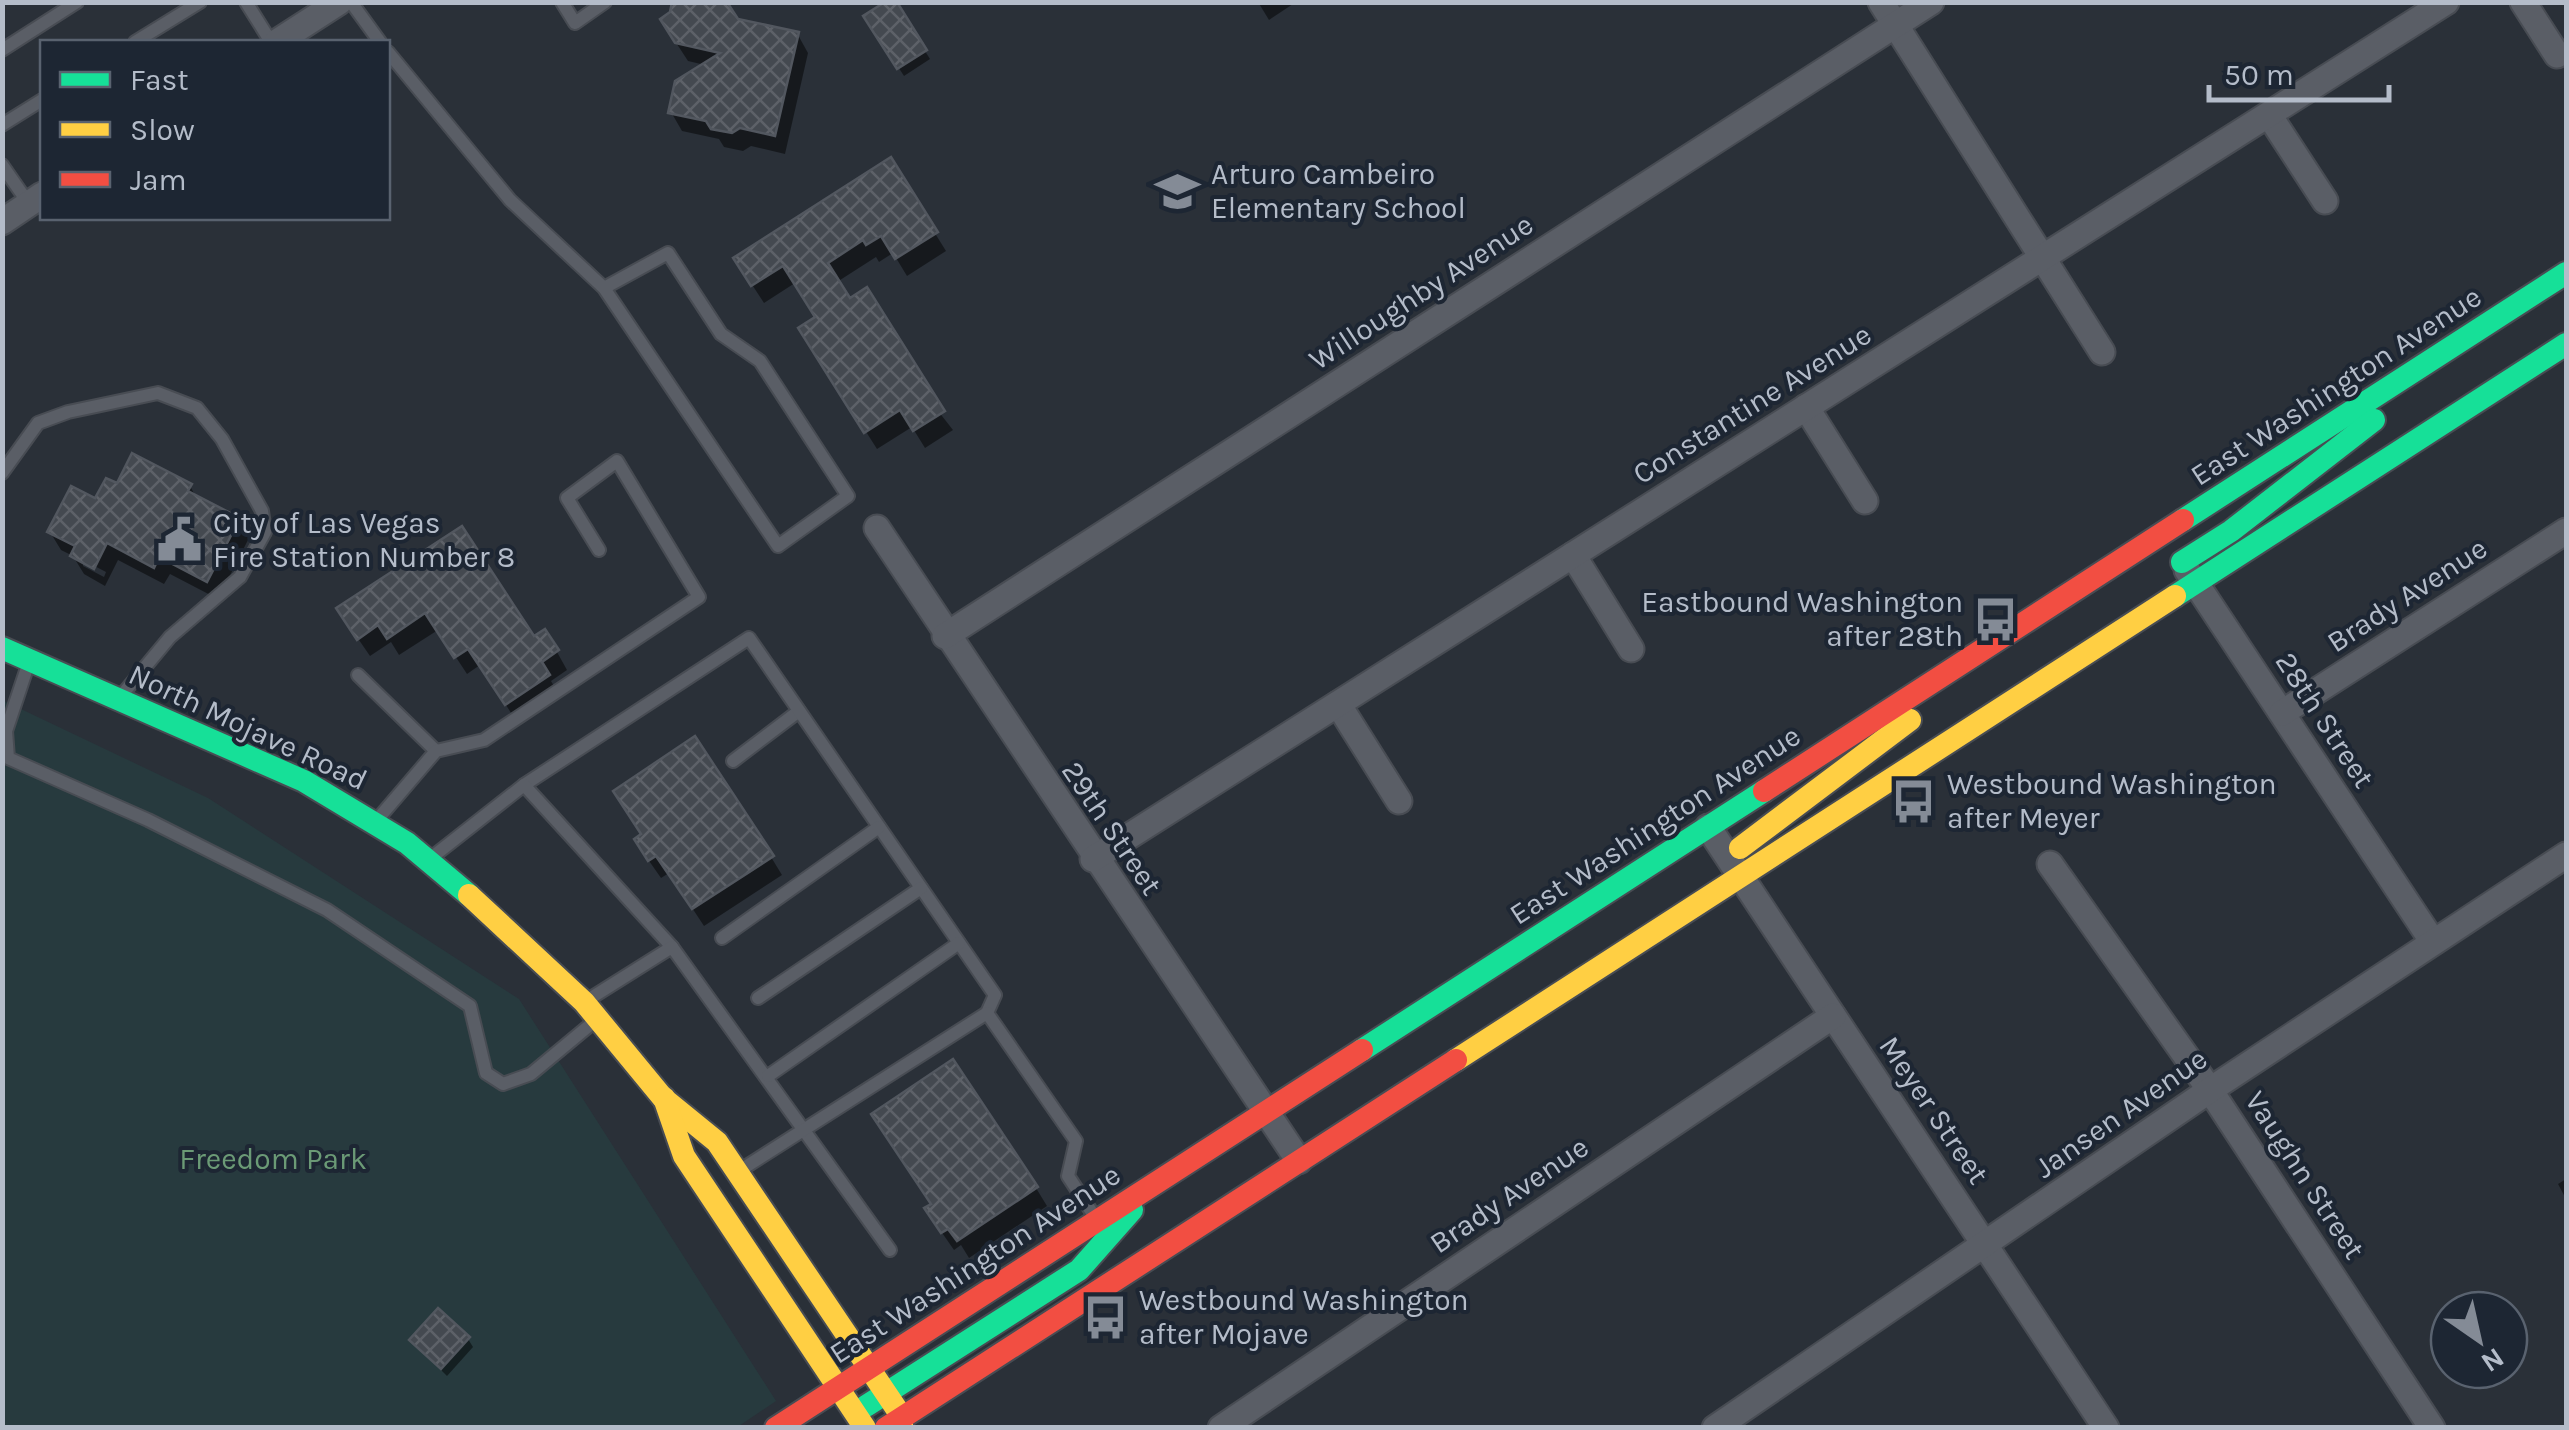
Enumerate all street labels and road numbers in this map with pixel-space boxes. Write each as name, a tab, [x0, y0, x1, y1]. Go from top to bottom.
street label: Willoughby Avenue	[1302, 206, 1540, 378]
street label: East Washington Avenue	[2184, 278, 2488, 494]
street label: Constantine Avenue	[1626, 316, 1878, 492]
street label: Brady Avenue	[2320, 530, 2494, 660]
street label: 28th Street	[2268, 645, 2382, 795]
street label: North Mojave Road	[123, 656, 373, 798]
street label: East Washington Avenue	[1503, 717, 1807, 933]
street label: 29th Street	[1054, 754, 1170, 902]
street label: Meyer Street	[1871, 1029, 1997, 1191]
street label: Jansen Avenue	[2028, 1040, 2214, 1186]
street label: Vaughn Street	[2237, 1084, 2373, 1266]
street label: Brady Avenue	[1423, 1129, 1595, 1261]
street label: East Washington Avenue	[823, 1156, 1127, 1372]

